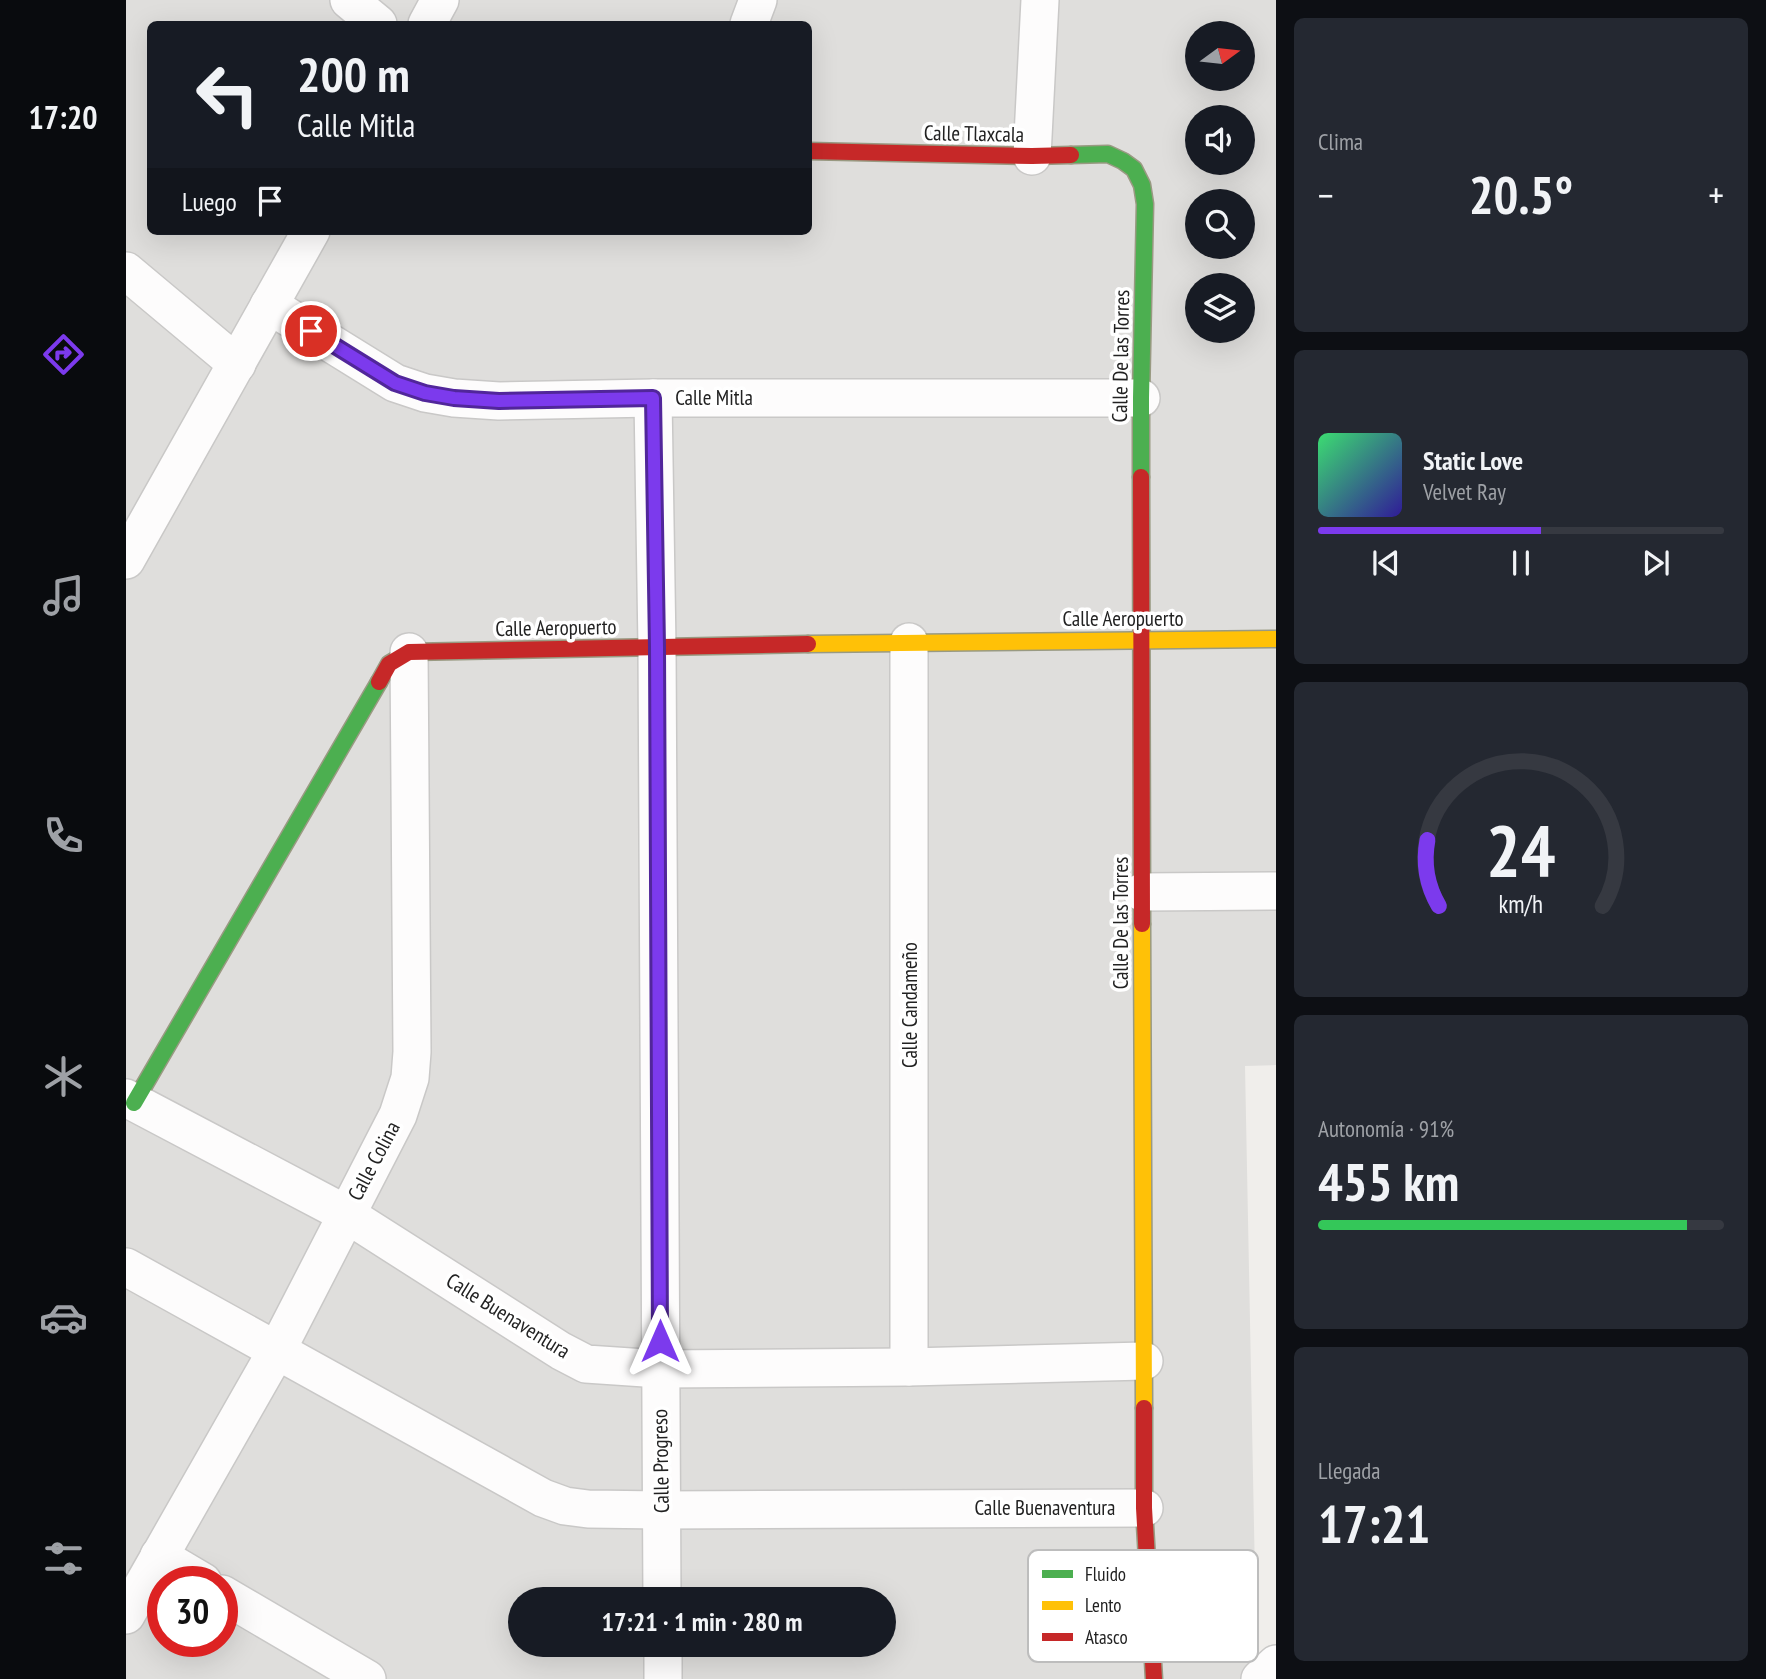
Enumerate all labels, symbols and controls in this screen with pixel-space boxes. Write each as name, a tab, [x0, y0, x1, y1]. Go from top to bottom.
north arrow	[1185, 21, 1255, 91]
map controls	[1185, 21, 1255, 343]
text: 200 m	[297, 42, 410, 106]
icon: left	[182, 49, 273, 140]
text: 17:20	[28, 96, 98, 138]
text: Calle Mitla	[297, 104, 415, 146]
button: sound	[1185, 105, 1255, 175]
street label: Calle Tlaxcala	[924, 119, 1024, 148]
text: Clima	[1318, 127, 1363, 156]
text: 20.5°	[1469, 161, 1573, 228]
text: −	[1318, 170, 1334, 219]
text: +	[1708, 170, 1724, 219]
icon: arrive	[251, 182, 289, 220]
text: Luego	[182, 185, 237, 218]
button: search	[1185, 189, 1255, 259]
button: layers	[1185, 273, 1255, 343]
street label: Calle De las Torres	[1106, 289, 1135, 423]
pin	[281, 301, 341, 361]
icon: arrive	[292, 312, 330, 350]
icon: directions	[39, 330, 88, 379]
street label: Calle Mitla	[675, 384, 753, 411]
text: Static Love	[1423, 444, 1523, 477]
text: Velvet Ray	[1423, 477, 1506, 506]
icon: previous	[1367, 544, 1405, 582]
icon: pause	[1502, 544, 1540, 582]
icon: next	[1637, 544, 1675, 582]
icon: music	[39, 571, 88, 620]
street label: Calle Aeropuerto	[1062, 605, 1184, 632]
street label: Calle Aeropuerto	[495, 613, 617, 642]
text: 24	[1486, 802, 1556, 896]
icon: phone	[39, 811, 88, 860]
street label: Calle De las Torres	[1107, 857, 1134, 989]
text: km/h	[1499, 887, 1543, 919]
street label: Calle Candameño	[896, 942, 923, 1068]
icon: climate	[39, 1052, 88, 1101]
text: Autonomía · 91%	[1318, 1114, 1454, 1143]
street label: Calle Colina	[341, 1117, 406, 1205]
text: 455 km	[1318, 1148, 1459, 1215]
street label: Calle Buenaventura	[441, 1267, 575, 1364]
icon: car	[39, 1293, 88, 1342]
position arrow	[623, 1304, 697, 1378]
street label: Calle Progreso	[646, 1409, 675, 1513]
text: Llegada	[1318, 1456, 1381, 1485]
text: 17:21	[1318, 1490, 1430, 1557]
street label: Calle Buenaventura	[974, 1494, 1116, 1521]
icon: filters	[39, 1534, 88, 1583]
legend	[1028, 1550, 1258, 1662]
text: Fluido	[1085, 1562, 1126, 1586]
speed limit sign: 30	[147, 1566, 238, 1657]
text: Lento	[1085, 1593, 1122, 1617]
text: 17:21 · 1 min · 280 m	[602, 1605, 802, 1638]
text: Atasco	[1085, 1625, 1128, 1649]

